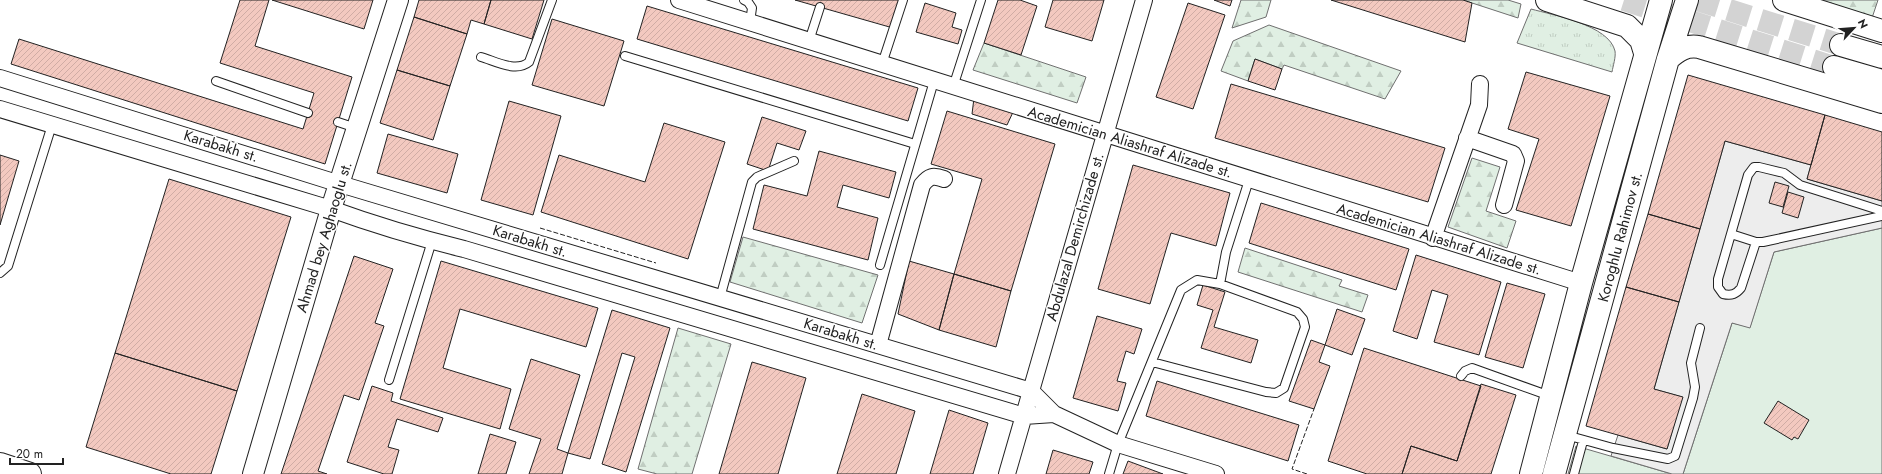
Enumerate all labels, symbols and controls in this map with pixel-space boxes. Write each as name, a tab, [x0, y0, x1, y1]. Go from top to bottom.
north arrow	[1834, 8, 1874, 48]
text: N	[1854, 16, 1872, 31]
street label: Academician Aliashraf Alizade st.	[1025, 100, 1235, 184]
street label: Karabakh st.	[181, 124, 261, 168]
street label: Abdulazal Demirchizade st.	[1040, 150, 1110, 324]
street label: Ahmad bey Aghaoglu st.	[291, 159, 357, 315]
street label: Koroghlu Rahimov st.	[1592, 169, 1648, 305]
street label: Academician Aliashraf Alizade st.	[1334, 197, 1544, 281]
street label: Karabakh st.	[490, 219, 570, 263]
street label: Karabakh st.	[801, 312, 881, 356]
scale bar	[10, 440, 63, 466]
text: 20 m	[16, 445, 43, 463]

